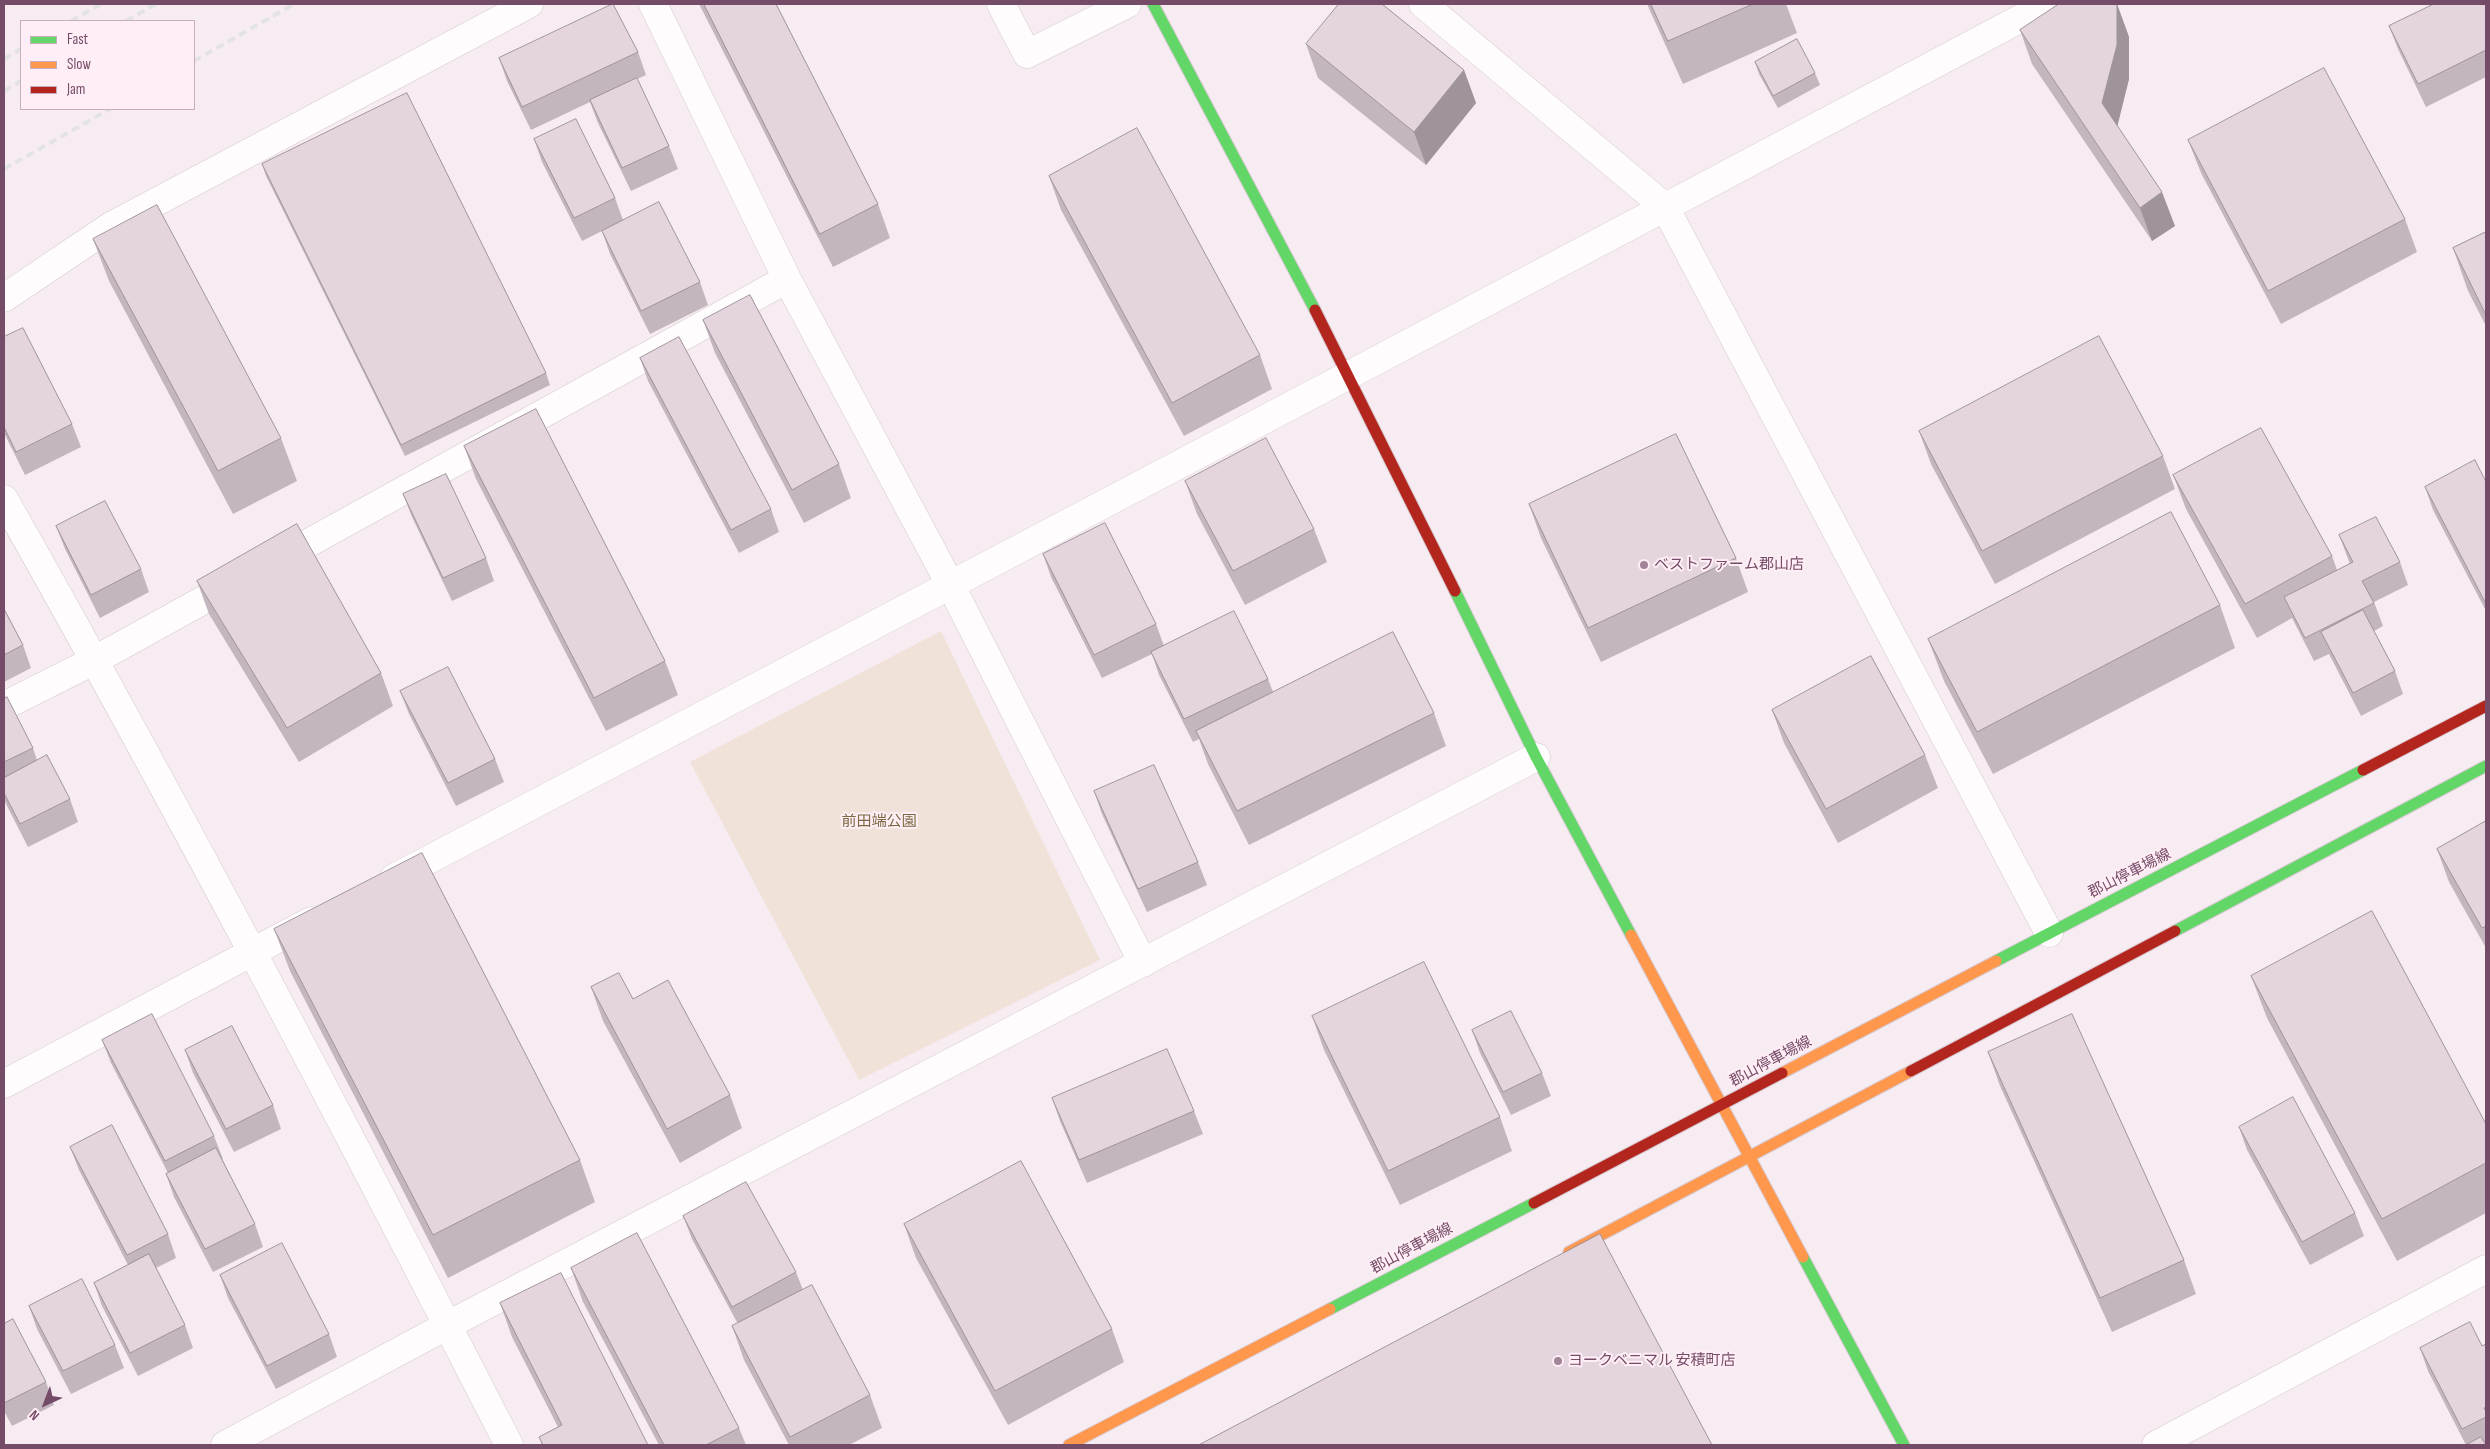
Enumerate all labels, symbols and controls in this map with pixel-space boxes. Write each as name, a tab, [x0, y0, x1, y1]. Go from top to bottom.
legend	[20, 20, 195, 110]
text: Fast	[67, 30, 88, 49]
text: Slow	[67, 55, 91, 74]
text: Jam	[67, 80, 85, 99]
place label: ベストファーム郡山店	[1654, 556, 1804, 574]
marker: ベストファーム郡山店	[1638, 559, 1650, 571]
park label: 前田端公園	[842, 813, 916, 831]
street label: 郡山停車場線	[2086, 846, 2174, 902]
street label: 郡山停車場線	[1727, 1033, 1815, 1091]
street label: 郡山停車場線	[1368, 1220, 1456, 1278]
place label: ヨークベニマル 安積町店	[1568, 1352, 1735, 1370]
marker: ヨークベニマル 安積町店	[1552, 1355, 1564, 1367]
north arrow	[20, 1379, 70, 1429]
text: N	[26, 1407, 43, 1424]

